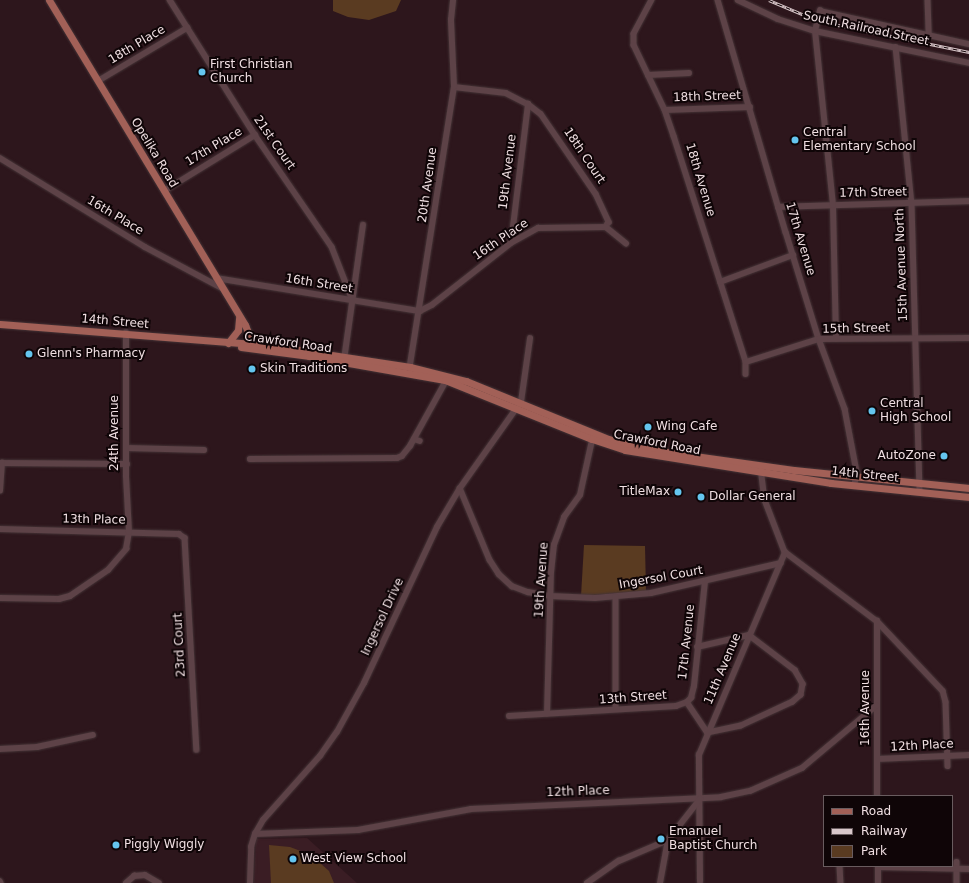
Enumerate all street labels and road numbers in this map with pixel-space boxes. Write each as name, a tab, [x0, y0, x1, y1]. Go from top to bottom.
street label: South Railroad Street	[802, 9, 930, 49]
street label: 18th Place	[106, 23, 168, 67]
street label: 18th Street	[673, 89, 741, 105]
street label: 21st Court	[250, 113, 298, 173]
street label: Opelika Road	[127, 115, 181, 191]
street label: 17th Place	[183, 125, 245, 169]
street label: 18th Court	[560, 125, 608, 187]
street label: 19th Avenue	[496, 133, 520, 211]
street label: 18th Avenue	[682, 142, 718, 218]
street label: 20th Avenue	[416, 146, 440, 224]
street label: 17th Street	[839, 185, 907, 201]
street label: 16th Place	[84, 194, 146, 238]
street label: 17th Avenue	[782, 201, 818, 277]
street label: 15th Avenue North	[893, 208, 911, 322]
street label: 16th Place	[471, 216, 531, 264]
street label: 16th Street	[284, 272, 354, 296]
street label: 14th Street	[81, 312, 149, 332]
street label: 15th Street	[822, 321, 890, 337]
street label: Crawford Road	[243, 330, 333, 356]
street label: 24th Avenue	[108, 395, 122, 471]
street label: Crawford Road	[612, 428, 702, 458]
street label: 14th Street	[831, 464, 899, 486]
street label: 13th Place	[62, 512, 126, 528]
street label: 19th Avenue	[532, 542, 552, 618]
street label: Ingersol Court	[618, 564, 704, 592]
street label: Ingersol Drive	[359, 576, 407, 658]
street label: 17th Avenue	[676, 603, 698, 681]
street label: 23rd Court	[171, 612, 189, 678]
street label: 11th Avenue	[702, 631, 744, 707]
street label: 16th Avenue	[859, 670, 873, 746]
street label: 13th Street	[599, 688, 667, 708]
street label: 12th Place	[890, 737, 954, 755]
street label: 12th Place	[546, 784, 610, 800]

